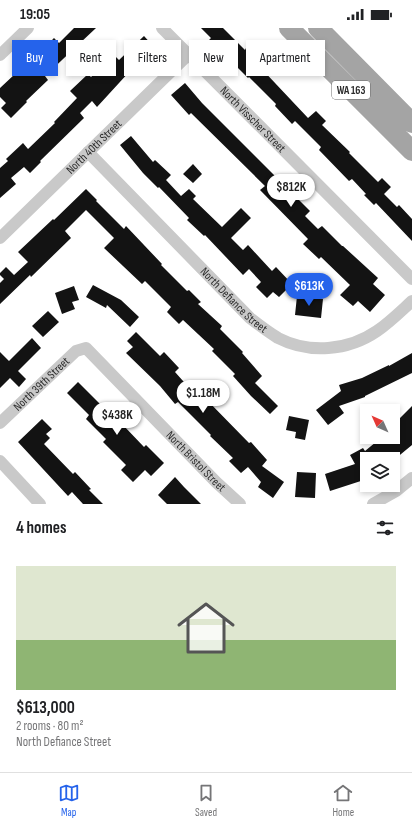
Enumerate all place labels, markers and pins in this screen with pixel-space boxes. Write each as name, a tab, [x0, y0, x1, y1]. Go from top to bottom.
pin: $812K	[263, 174, 319, 208]
pin: $613K	[281, 273, 337, 307]
pin: $1.18M	[170, 380, 236, 414]
pin: $438K	[89, 402, 145, 436]

